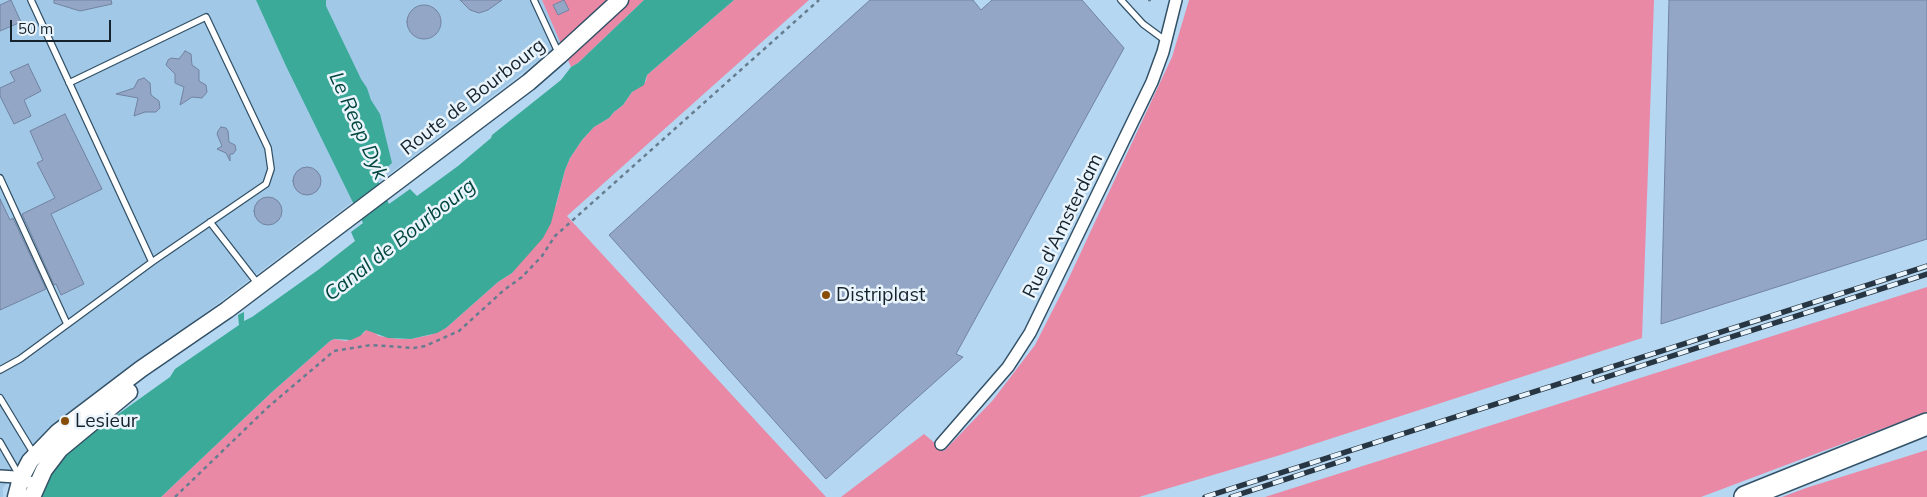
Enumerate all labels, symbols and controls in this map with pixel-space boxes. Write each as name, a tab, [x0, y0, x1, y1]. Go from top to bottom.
scale bar	[12, 10, 114, 42]
text: 50 m	[18, 19, 53, 38]
street label: Route de Bourbourg	[396, 34, 550, 160]
water label: Le Reep Dyk	[324, 68, 392, 184]
street label: Rue d'Amsterdam	[1018, 150, 1108, 302]
water label: Canal de Bourbourg	[320, 174, 480, 306]
place label: Distriplast	[836, 284, 925, 306]
marker: Distriplast	[820, 289, 832, 301]
place label: Lesieur	[75, 410, 138, 432]
marker: Lesieur	[59, 415, 71, 427]

